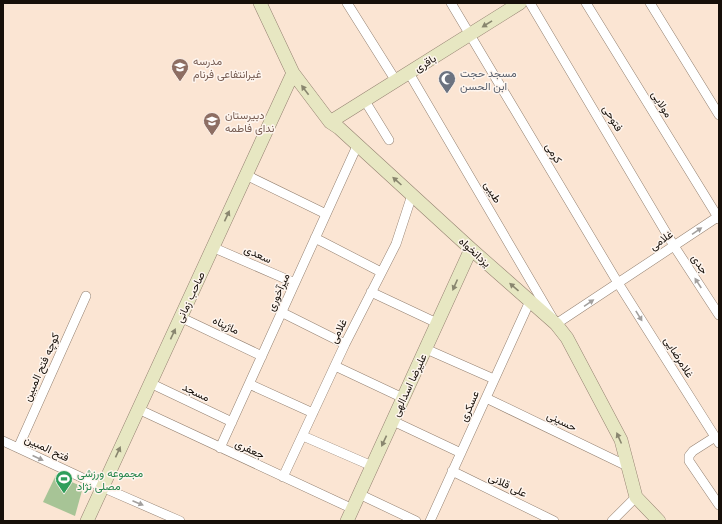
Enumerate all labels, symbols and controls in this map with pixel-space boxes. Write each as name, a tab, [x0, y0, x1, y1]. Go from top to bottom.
one-way arrow	[481, 20, 493, 27]
street label: باقری	[411, 50, 439, 76]
place label: مدرسه غیرانتفاعی فرنام	[193, 53, 262, 82]
school or university icon: مدرسه غیرانتفاعی فرنام	[170, 57, 190, 82]
place label: مسجد حجت ابن الحسن	[460, 65, 517, 94]
mosque icon: مسجد حجت ابن الحسن	[437, 69, 457, 94]
one-way arrow	[301, 84, 310, 95]
street label: مولایی	[648, 87, 677, 121]
street label: فتوحی	[599, 102, 627, 134]
place label: دبیرستان ندای فاطمه	[225, 107, 274, 136]
school or university icon: دبیرستان ندای فاطمه	[202, 111, 222, 136]
street label: کرمی	[542, 140, 566, 166]
one-way arrow	[391, 177, 402, 186]
street label: طیبی	[480, 178, 506, 206]
one-way arrow	[224, 210, 230, 221]
street label: غلامی	[646, 226, 676, 254]
one-way arrow	[691, 227, 703, 234]
street label: یزدانخواه	[455, 233, 495, 271]
street label: سعدی	[242, 241, 275, 267]
street label: جدی	[688, 251, 712, 277]
street label: صاحب زمانی	[171, 269, 209, 325]
street label: میرآخوری	[263, 270, 294, 314]
one-way arrow	[694, 277, 702, 288]
one-way arrow	[452, 279, 458, 290]
one-way arrow	[509, 282, 519, 292]
one-way arrow	[583, 299, 595, 306]
one-way arrow	[635, 311, 643, 321]
street label: ماژپناه	[210, 312, 242, 338]
street label: غلامی	[325, 316, 351, 346]
one-way arrow	[170, 328, 176, 339]
street label: کوچه فتح المبین	[19, 330, 63, 404]
street label: غلامرضایی	[660, 333, 698, 381]
street label: علیرضا اسدالهی	[387, 351, 431, 419]
street label: مسجد	[180, 379, 212, 405]
street label: عسکری	[455, 388, 483, 424]
street label: حسینی	[544, 407, 580, 435]
street label: فتح المبین	[22, 431, 72, 465]
one-way arrow	[616, 432, 622, 443]
street label: جعفری	[233, 435, 267, 463]
one-way arrow	[380, 436, 386, 448]
one-way arrow	[115, 446, 121, 457]
one-way arrow	[33, 455, 45, 461]
place label: مجموعه ورزشی مصلی نژاد	[77, 465, 143, 494]
sports icon: مجموعه ورزشی مصلی نژاد	[54, 469, 74, 494]
street label: علی قلانی	[486, 469, 530, 501]
one-way arrow	[132, 500, 143, 506]

